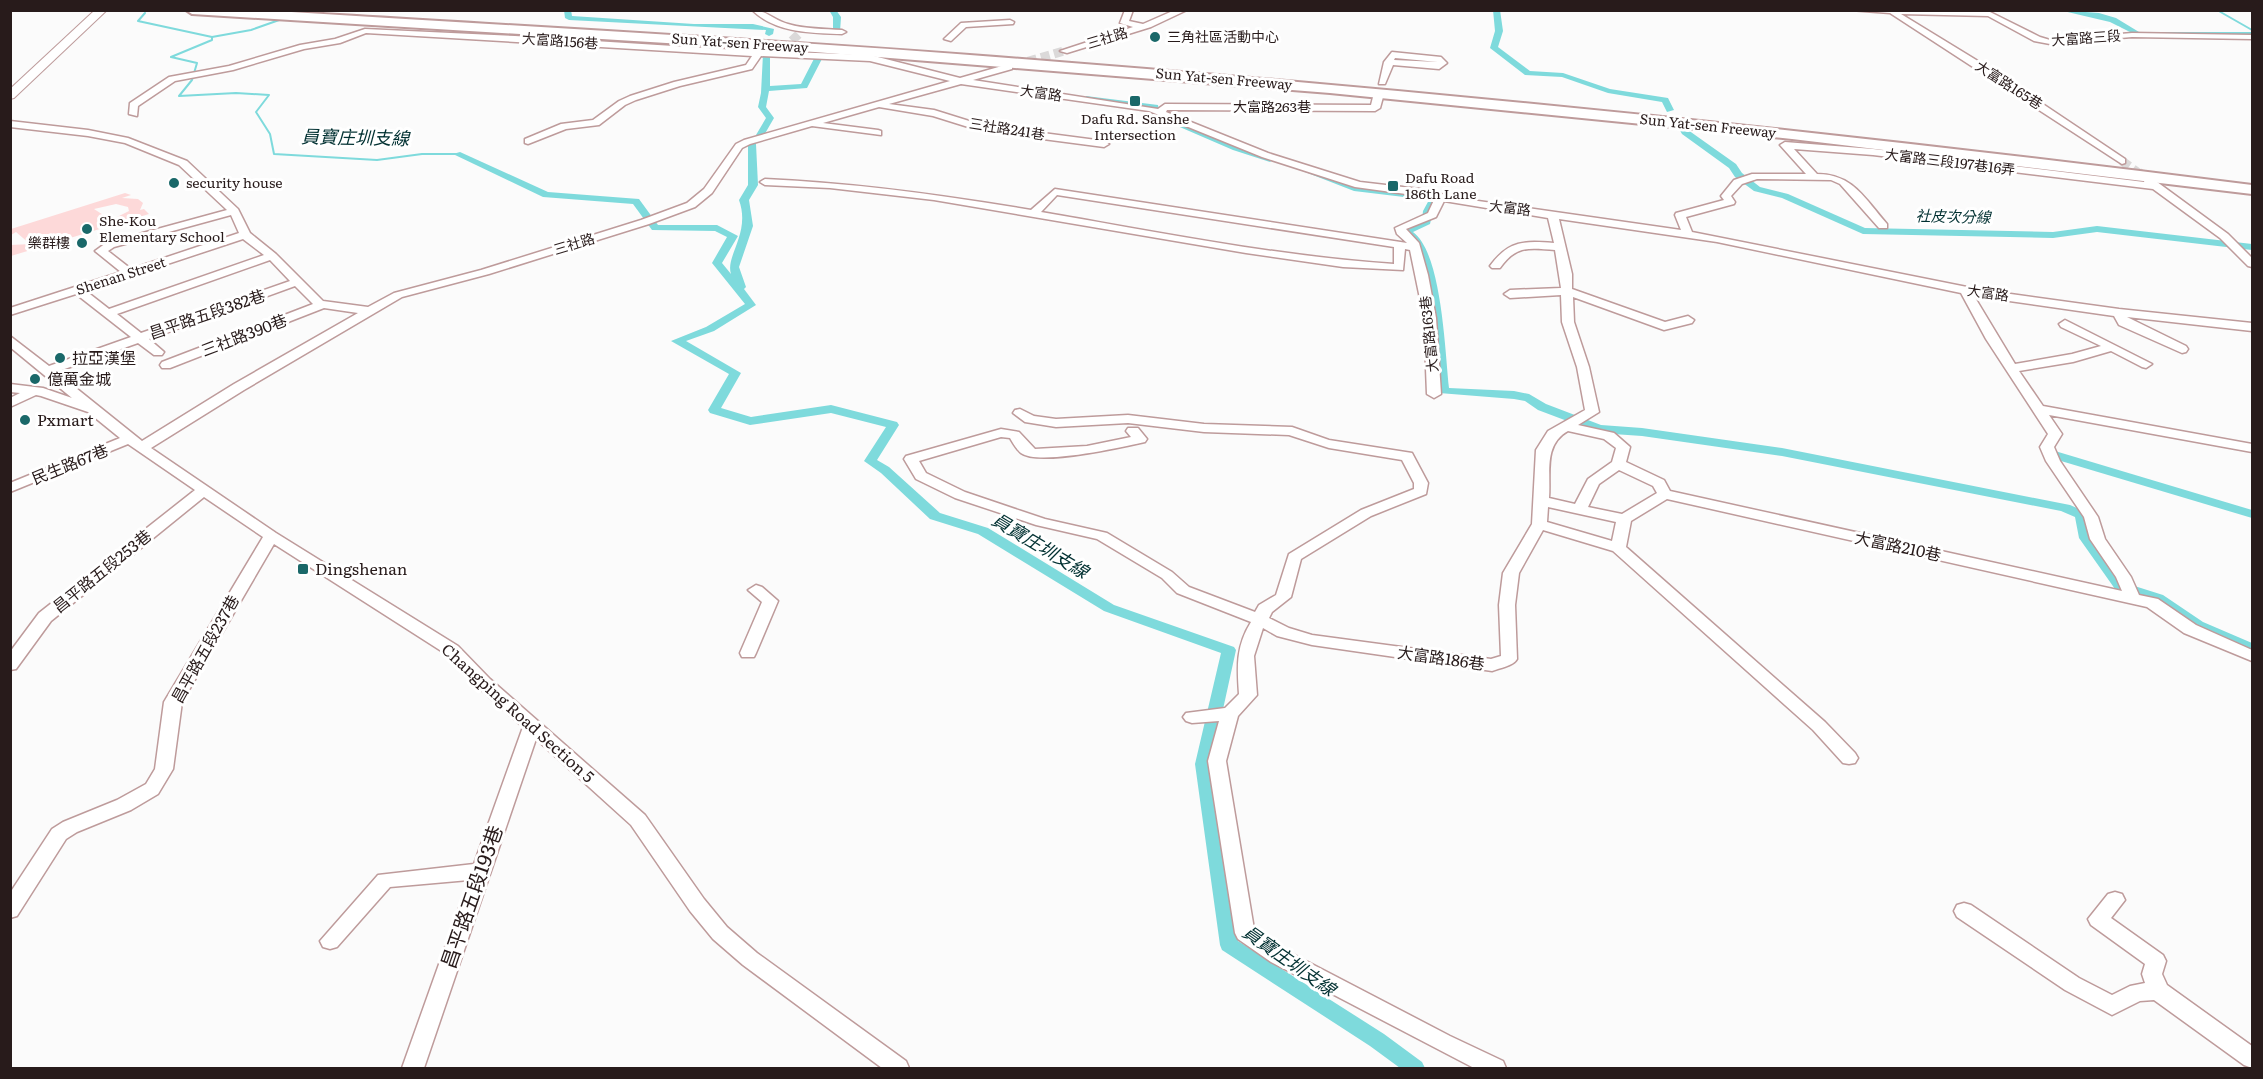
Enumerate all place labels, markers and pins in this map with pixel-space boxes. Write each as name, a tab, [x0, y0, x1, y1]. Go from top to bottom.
place label: 三角社區活動中心	[1167, 26, 1279, 46]
marker: 三角社區活動中心	[1148, 30, 1162, 44]
marker: Dafu Rd. Sanshe Intersection	[1128, 94, 1142, 108]
place label: Dafu Rd. Sanshe Intersection	[1081, 108, 1189, 144]
place label: Dafu Road 186th Lane	[1405, 167, 1476, 203]
place label: security house	[186, 172, 283, 192]
marker: security house	[167, 176, 181, 190]
marker: Dafu Road 186th Lane	[1386, 179, 1400, 193]
place label: She-Kou Elementary School	[99, 210, 225, 246]
marker: She-Kou Elementary School	[80, 222, 94, 236]
place label: 樂群樓	[28, 232, 70, 252]
marker: 樂群樓	[75, 236, 89, 250]
place label: 拉亞漢堡	[72, 345, 136, 369]
marker: 拉亞漢堡	[53, 351, 67, 365]
place label: 億萬金城	[47, 366, 111, 390]
marker: 億萬金城	[28, 372, 42, 386]
place label: Pxmart	[37, 407, 94, 431]
marker: Pxmart	[18, 413, 32, 427]
place label: Dingshenan	[315, 556, 408, 580]
marker: Dingshenan	[296, 562, 310, 576]

